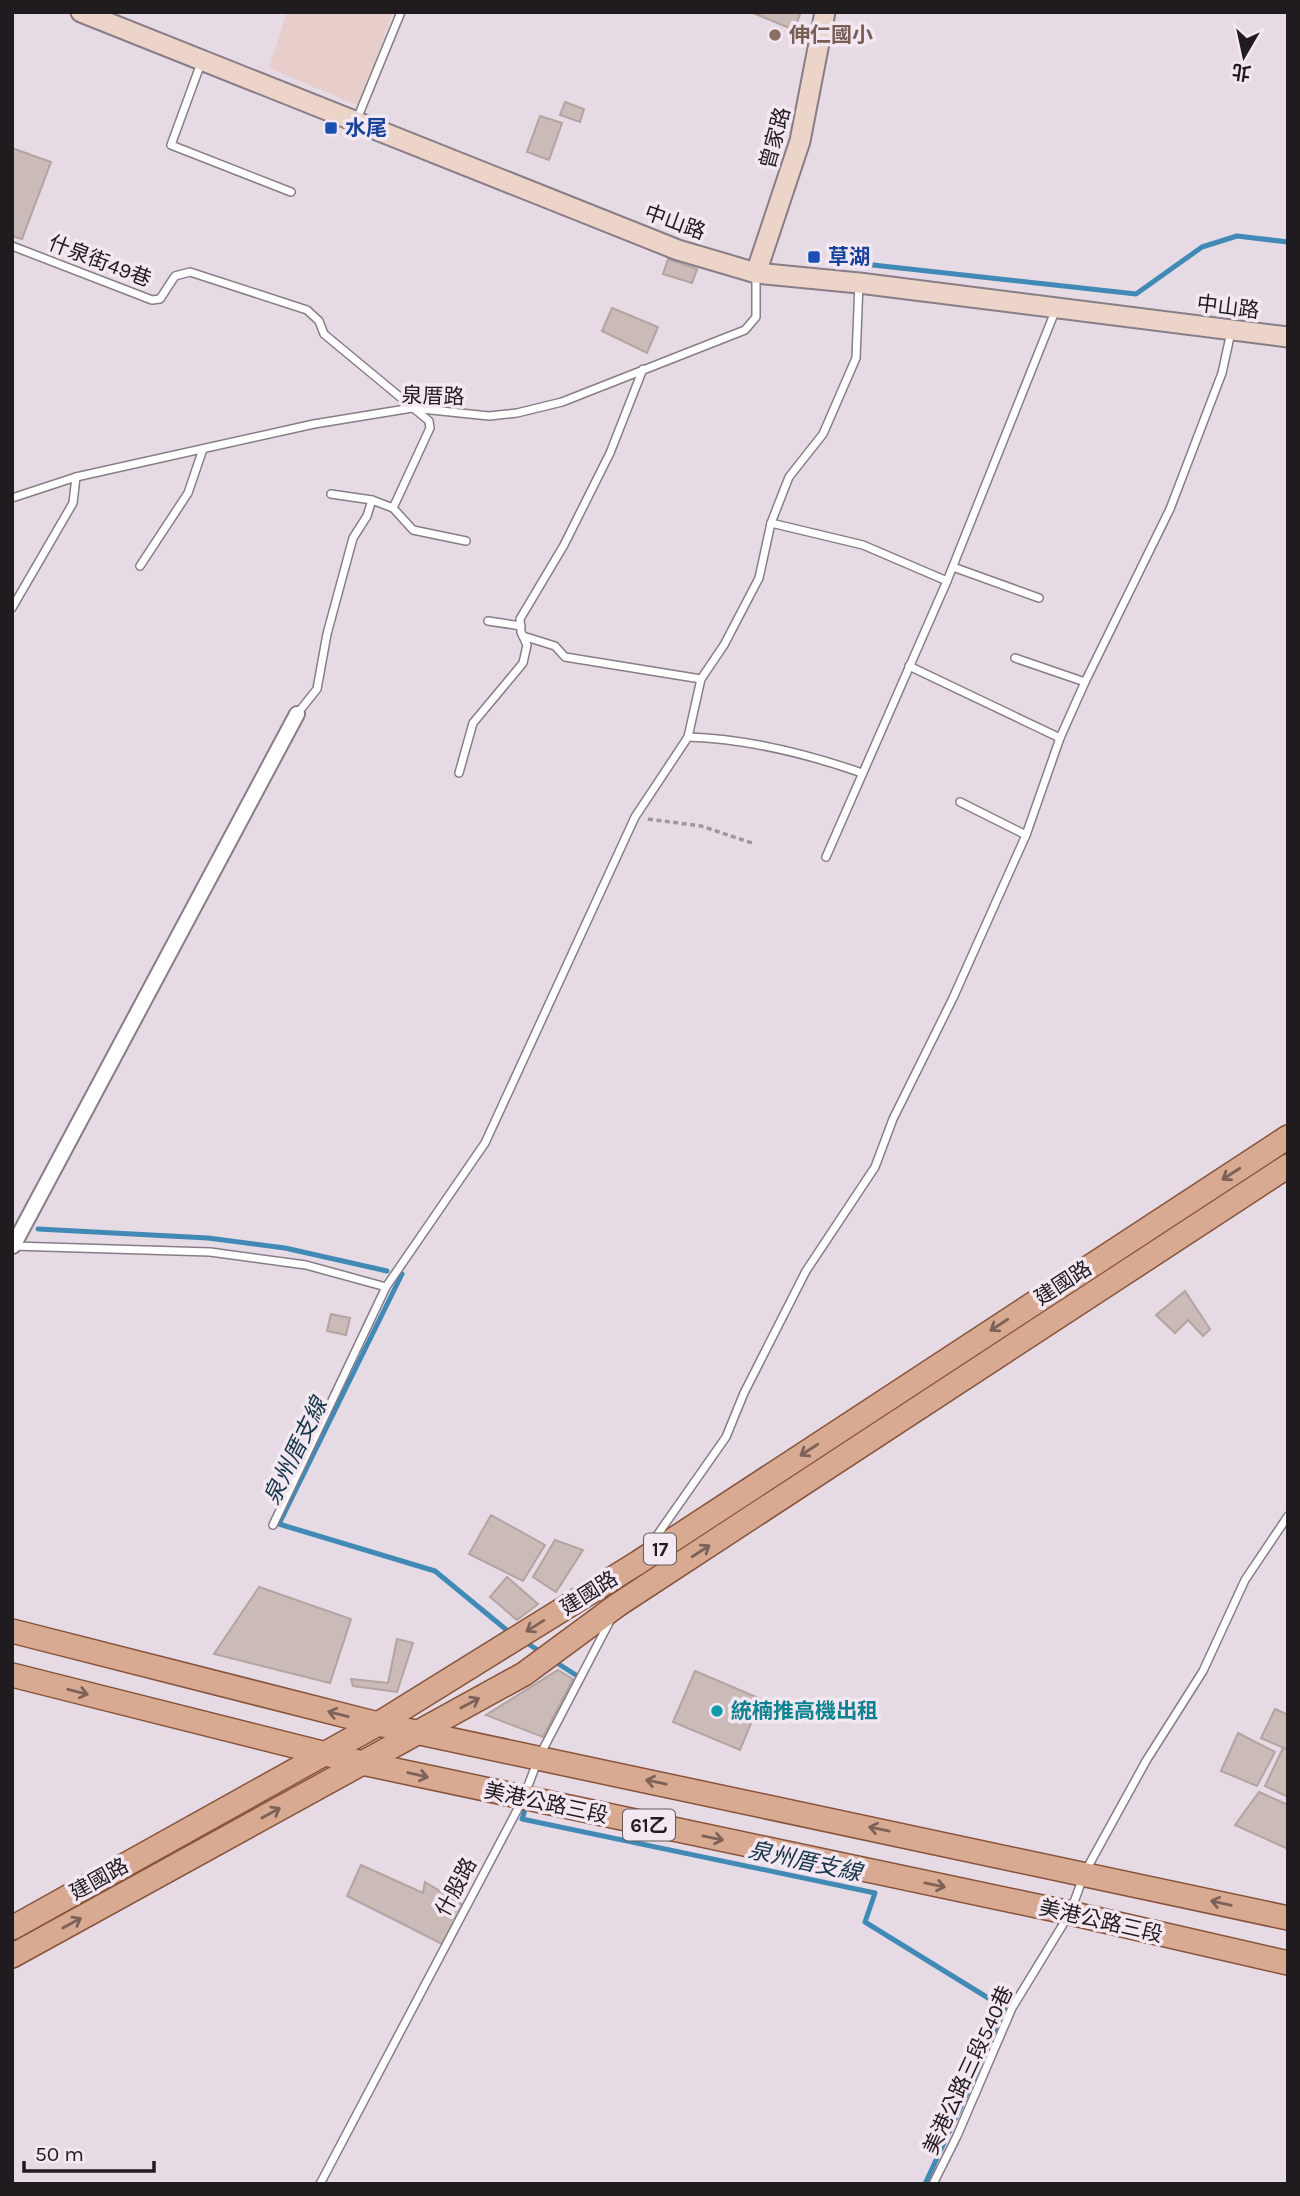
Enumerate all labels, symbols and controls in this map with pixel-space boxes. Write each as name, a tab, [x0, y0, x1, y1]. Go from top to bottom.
north arrow	[1209, 21, 1279, 91]
place label: 伸仁國小	[789, 23, 873, 47]
marker: 伸仁國小	[767, 27, 783, 43]
text: 北	[1230, 59, 1253, 84]
street label: 曾家路	[755, 104, 795, 172]
place label: 水尾	[345, 116, 387, 140]
marker: 水尾	[323, 120, 339, 136]
street label: 中山路	[641, 200, 709, 244]
street label: 什泉街49巷	[45, 230, 155, 292]
place label: 草湖	[828, 245, 870, 269]
marker: 草湖	[806, 249, 822, 265]
street label: 中山路	[1195, 291, 1261, 323]
street label: 泉厝路	[401, 383, 465, 409]
one-way arrow	[1221, 1168, 1241, 1182]
street label: 建國路	[1030, 1256, 1096, 1310]
one-way arrow	[990, 1318, 1009, 1333]
water label: 泉州厝支線	[258, 1391, 334, 1509]
one-way arrow	[800, 1443, 819, 1458]
road number: 17	[644, 1534, 676, 1564]
one-way arrow	[690, 1543, 710, 1557]
street label: 建國路	[556, 1566, 622, 1620]
one-way arrow	[526, 1620, 546, 1634]
one-way arrow	[67, 1686, 89, 1699]
one-way arrow	[460, 1696, 480, 1710]
place label: 統楠推高機出租	[731, 1699, 878, 1723]
marker: 統楠推高機出租	[709, 1703, 725, 1719]
one-way arrow	[327, 1707, 350, 1720]
one-way arrow	[406, 1769, 429, 1783]
one-way arrow	[645, 1774, 668, 1788]
street label: 美港公路三段	[482, 1778, 610, 1828]
one-way arrow	[260, 1806, 281, 1819]
road number: 61乙	[623, 1810, 675, 1840]
one-way arrow	[868, 1821, 891, 1835]
one-way arrow	[701, 1832, 724, 1846]
water label: 泉州厝支線	[746, 1836, 867, 1887]
street label: 建國路	[66, 1853, 132, 1905]
street label: 什股路	[431, 1854, 481, 1920]
one-way arrow	[923, 1879, 946, 1893]
street label: 美港公路三段	[1037, 1895, 1165, 1947]
one-way arrow	[1210, 1896, 1233, 1909]
one-way arrow	[61, 1916, 82, 1929]
street label: 美港公路三段540巷	[918, 1982, 1018, 2158]
scale bar	[24, 2130, 154, 2174]
text: 50 m	[35, 2142, 84, 2166]

